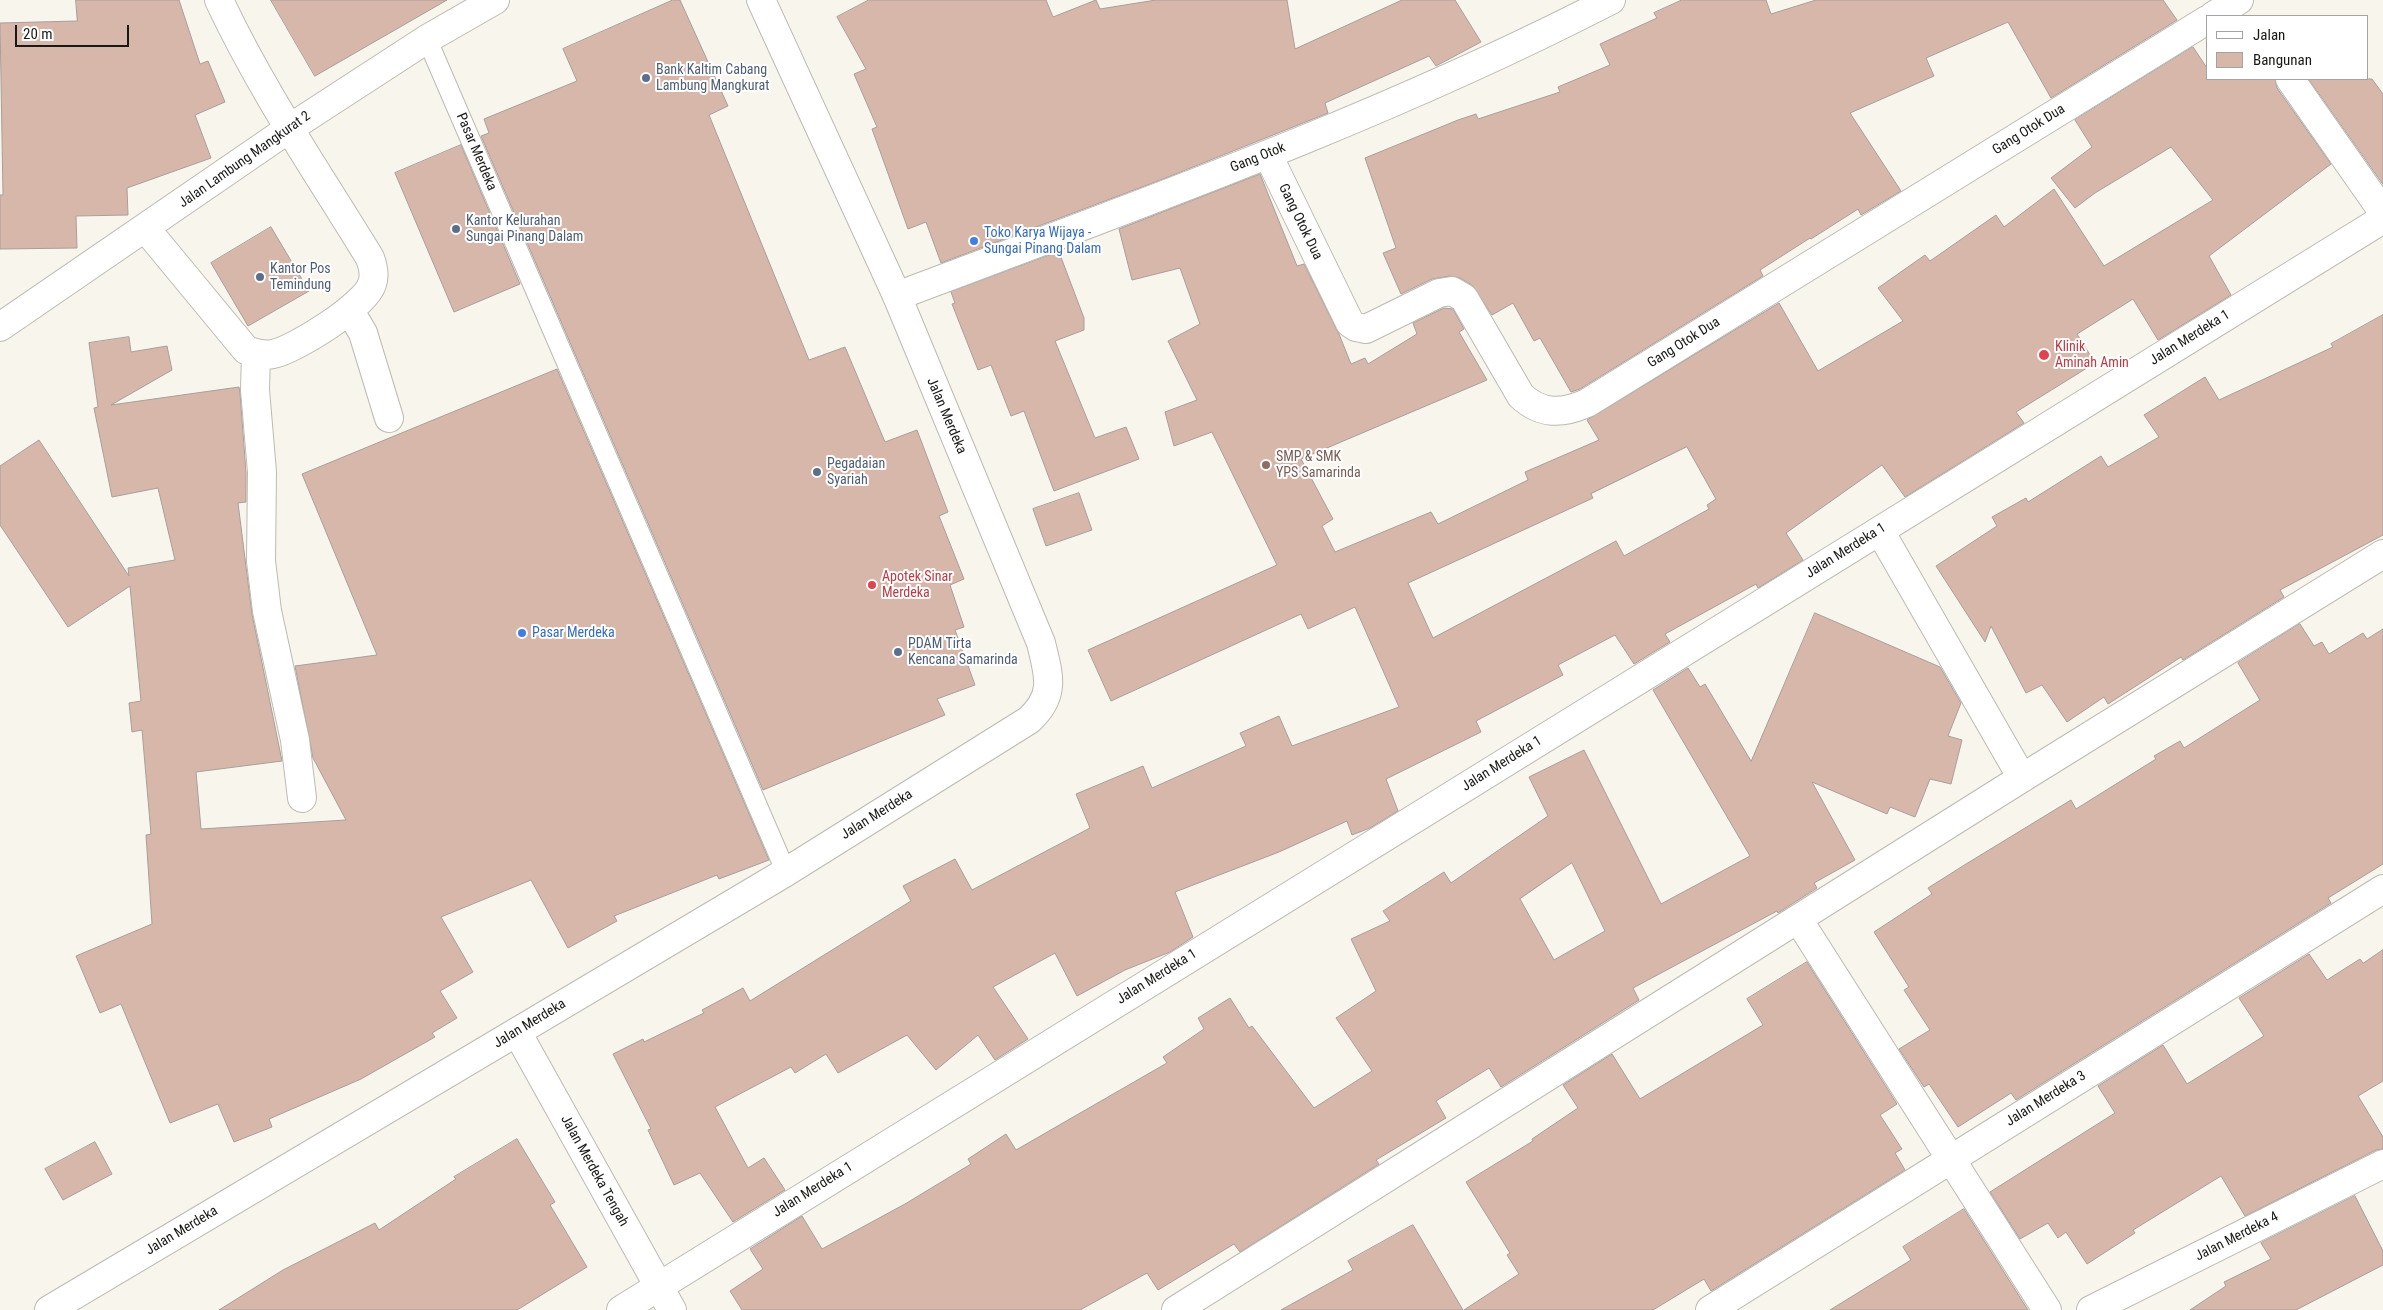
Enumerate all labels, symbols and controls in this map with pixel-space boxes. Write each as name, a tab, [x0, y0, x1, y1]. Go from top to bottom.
scale bar	[18, 15, 131, 47]
legend	[2206, 15, 2368, 80]
text: 20 m	[23, 25, 53, 43]
text: Jalan	[2253, 26, 2285, 44]
text: Bangunan	[2253, 51, 2312, 69]
place label: Bank Kaltim Cabang Lambung Mangkurat	[656, 62, 769, 94]
marker: Bank Kaltim Cabang Lambung Mangkurat	[640, 72, 652, 84]
street label: Gang Otok Dua	[1990, 101, 2068, 159]
street label: Jalan Lambung Mangkurat 2	[176, 108, 314, 212]
street label: Pasar Merdeka	[452, 111, 500, 193]
street label: Gang Otok	[1228, 139, 1288, 177]
street label: Gang Otok Dua	[1274, 181, 1326, 263]
place label: Kantor Kelurahan Sungai Pinang Dalam	[466, 213, 583, 246]
marker: Kantor Kelurahan Sungai Pinang Dalam	[450, 223, 462, 235]
place label: Toko Karya Wijaya - Sungai Pinang Dalam	[984, 225, 1101, 258]
marker: Toko Karya Wijaya - Sungai Pinang Dalam	[968, 235, 980, 247]
place label: Kantor Pos Temindung	[270, 261, 331, 294]
marker: Kantor Pos Temindung	[254, 271, 266, 283]
street label: Jalan Merdeka 1	[2147, 307, 2233, 369]
street label: Gang Otok Dua	[1645, 314, 1723, 372]
place label: Klinik Aminah Amin	[2055, 339, 2129, 372]
marker: Klinik Aminah Amin	[2037, 348, 2051, 362]
street label: Jalan Merdeka	[922, 375, 970, 457]
place label: SMP & SMK YPS Samarinda	[1276, 449, 1361, 482]
place label: Pegadaian Syariah	[827, 456, 885, 488]
marker: SMP & SMK YPS Samarinda	[1260, 459, 1272, 471]
marker: Pegadaian Syariah	[811, 466, 823, 478]
street label: Jalan Merdeka 1	[1803, 520, 1889, 582]
place label: Apotek Sinar Merdeka	[882, 569, 952, 602]
marker: Apotek Sinar Merdeka	[866, 579, 878, 591]
place label: Pasar Merdeka	[532, 625, 615, 641]
marker: Pasar Merdeka	[516, 627, 528, 639]
place label: PDAM Tirta Kencana Samarinda	[908, 636, 1018, 669]
marker: PDAM Tirta Kencana Samarinda	[892, 646, 904, 658]
street label: Jalan Merdeka 1	[1459, 733, 1545, 795]
street label: Jalan Merdeka	[838, 786, 916, 844]
street label: Jalan Merdeka 1	[1114, 946, 1200, 1008]
street label: Jalan Merdeka	[491, 996, 569, 1052]
street label: Jalan Merdeka 3	[2003, 1068, 2089, 1130]
street label: Jalan Merdeka Tengah	[556, 1112, 632, 1230]
street label: Jalan Merdeka 1	[770, 1159, 856, 1221]
street label: Jalan Merdeka	[143, 1203, 221, 1259]
street label: Jalan Merdeka 4	[2193, 1209, 2281, 1265]

